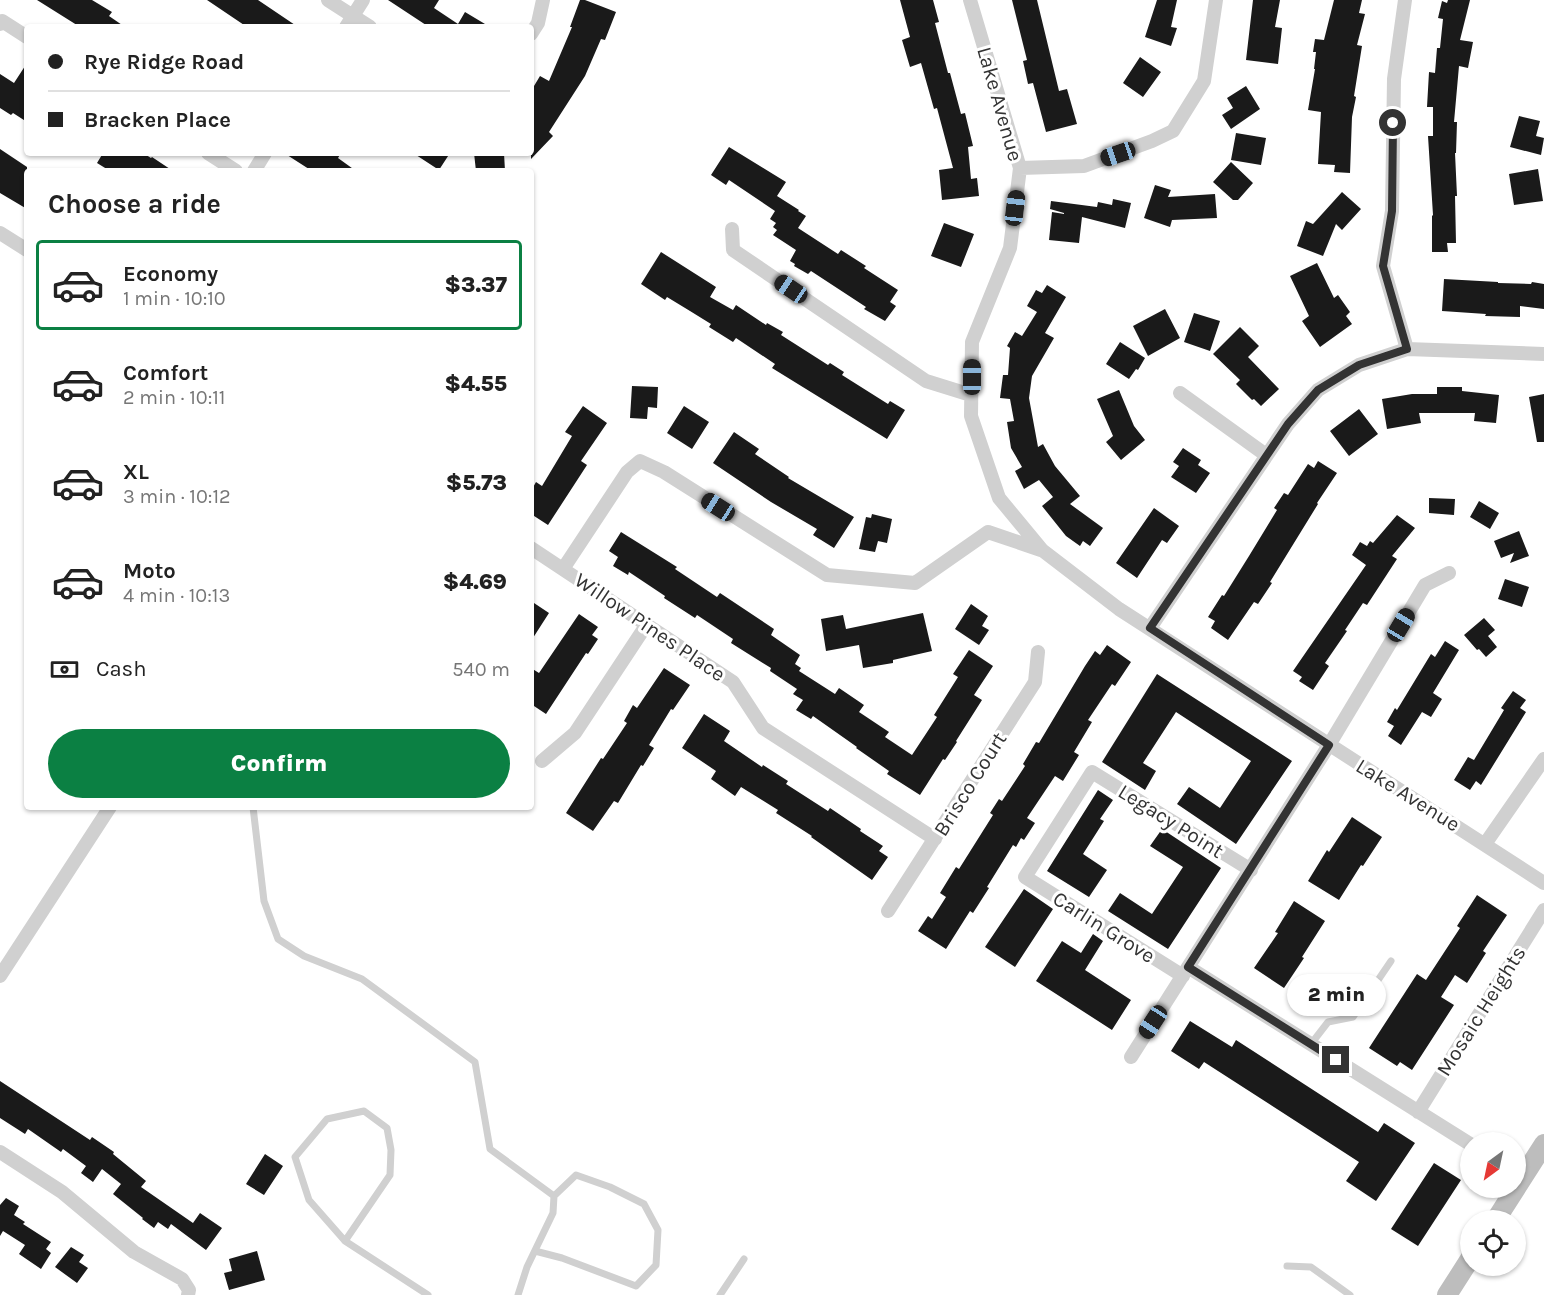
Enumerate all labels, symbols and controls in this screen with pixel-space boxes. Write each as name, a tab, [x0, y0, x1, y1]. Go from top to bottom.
street label: Lake Avenue	[972, 44, 1028, 164]
text: Rye Ridge Road	[84, 49, 244, 75]
text: Bracken Place	[84, 107, 231, 133]
route start	[1379, 109, 1406, 136]
car	[1098, 140, 1138, 168]
text: Choose a ride	[48, 188, 221, 220]
car	[1004, 189, 1026, 227]
icon: car	[51, 258, 105, 312]
text: Economy	[123, 261, 218, 287]
car	[771, 271, 811, 307]
text: $3.37	[444, 272, 507, 298]
text: 1 min · 10:10	[123, 287, 226, 310]
icon: car	[51, 357, 105, 411]
car	[963, 359, 981, 395]
text: Comfort	[123, 360, 208, 386]
text: $4.55	[445, 371, 507, 397]
text: 2 min · 10:11	[123, 386, 225, 409]
icon: car	[51, 456, 105, 510]
text: XL	[123, 459, 149, 485]
text: $5.73	[446, 470, 507, 496]
text: 3 min · 10:12	[123, 485, 231, 508]
car	[698, 490, 738, 524]
icon: car	[51, 555, 105, 609]
text: Moto	[123, 558, 176, 584]
street label: Willow Pines Place	[570, 568, 730, 686]
text: $4.69	[443, 569, 507, 595]
text: 4 min · 10:13	[123, 584, 230, 607]
car	[1384, 605, 1418, 645]
icon: cash	[48, 653, 81, 686]
text: Cash	[96, 656, 146, 682]
text: 540 m	[452, 658, 510, 681]
street label: Brisco Court	[929, 728, 1011, 840]
button: Confirm	[48, 729, 510, 798]
street label: Lake Avenue	[1352, 754, 1464, 836]
street label: Legacy Point	[1114, 779, 1228, 863]
street label: Carlin Grove	[1049, 886, 1159, 968]
street label: Mosaic Heights	[1431, 942, 1531, 1080]
callout: 2 min	[1286, 973, 1386, 1015]
text: 2 min	[1308, 983, 1365, 1006]
car	[1136, 1002, 1170, 1042]
route end	[1322, 1046, 1349, 1073]
north arrow	[1460, 1132, 1526, 1198]
map controls	[1460, 1132, 1526, 1276]
button: locate	[1460, 1210, 1526, 1276]

